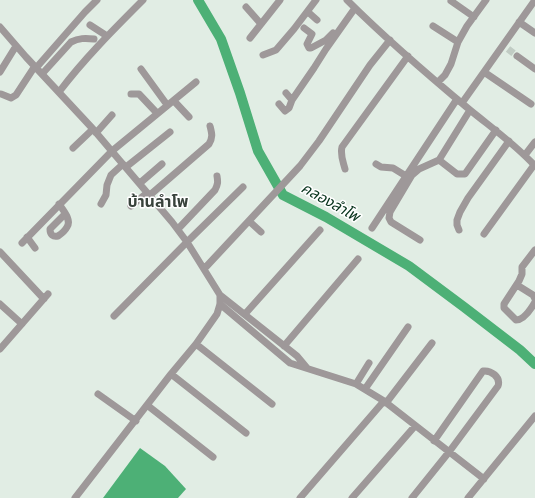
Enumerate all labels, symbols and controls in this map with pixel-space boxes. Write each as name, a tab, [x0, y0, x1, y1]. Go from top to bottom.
water label: คลองลำโพ	[298, 180, 362, 226]
district label: บ้านลำโพ	[128, 193, 188, 213]

